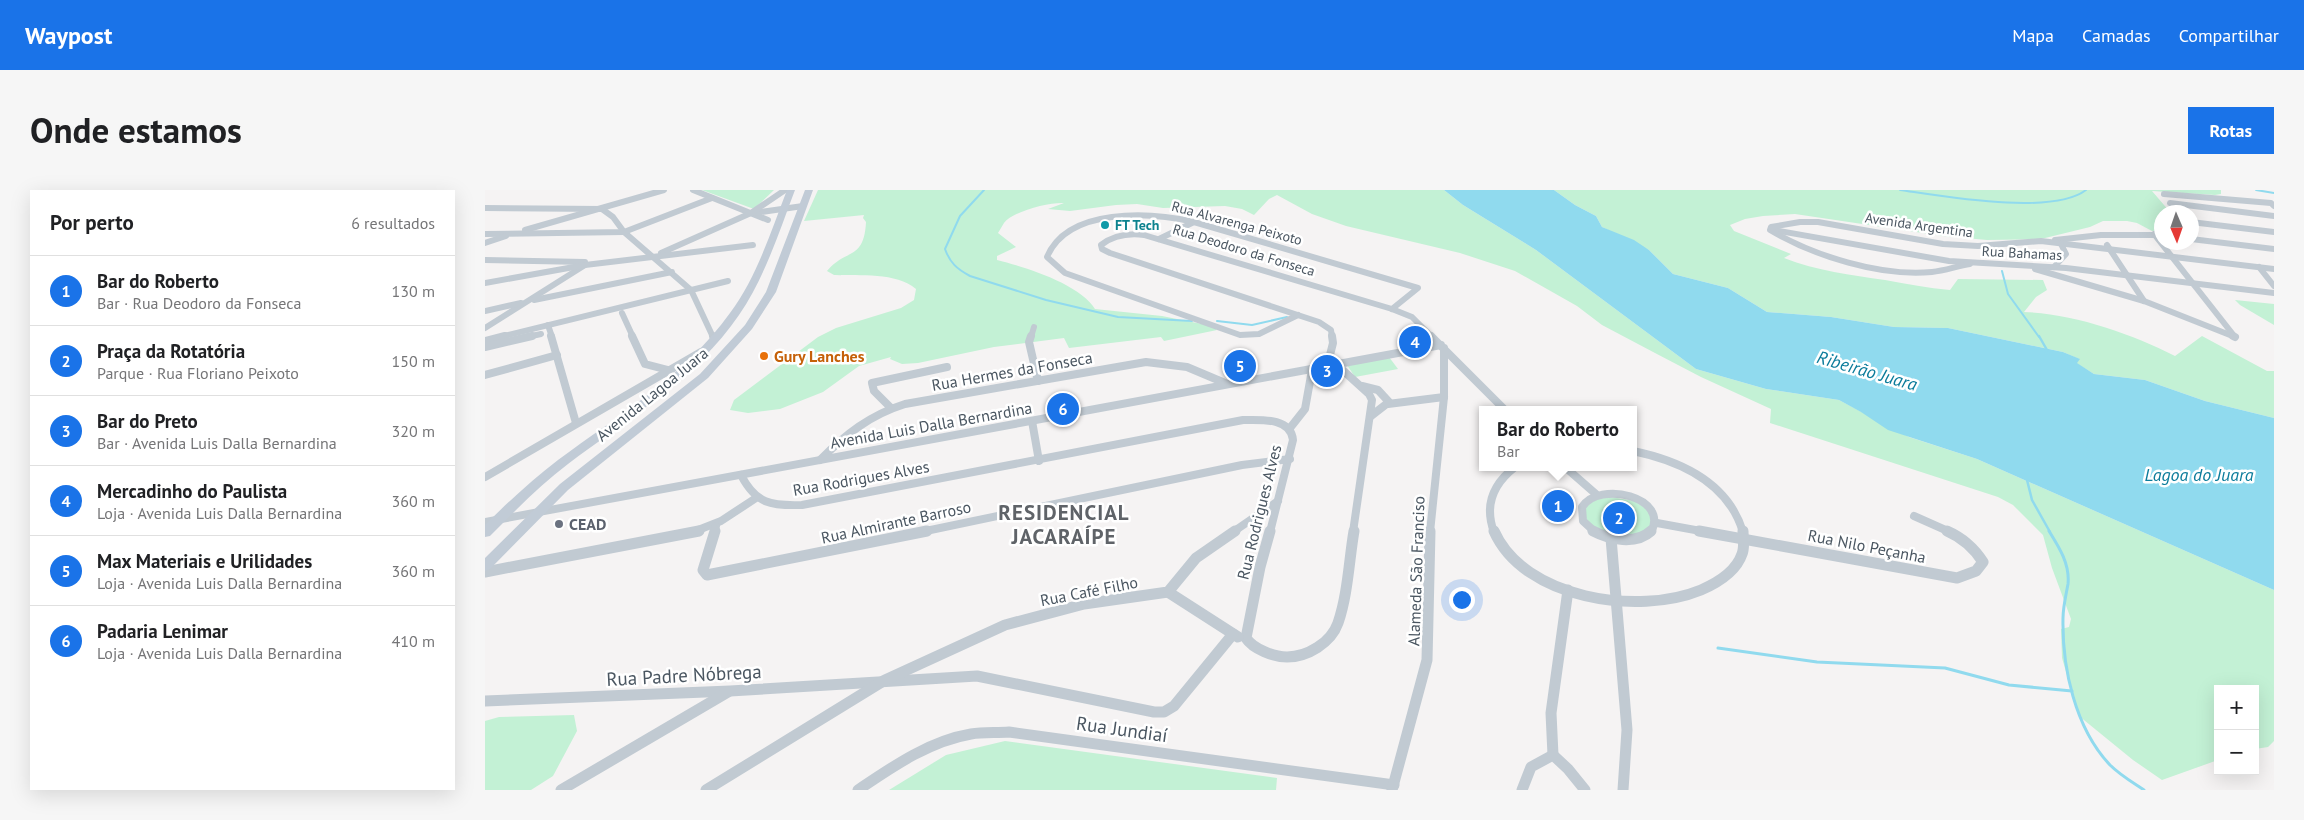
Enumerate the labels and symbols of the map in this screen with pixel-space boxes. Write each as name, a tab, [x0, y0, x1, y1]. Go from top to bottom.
street label: Rua Alvarenga Peixoto	[1170, 197, 1304, 249]
north arrow	[2154, 205, 2199, 250]
street label: Avenida Argentina	[1864, 209, 1974, 241]
place label: FT Tech	[1115, 216, 1159, 234]
marker: FT Tech	[1099, 219, 1111, 231]
street label: Rua Deodoro da Fonseca	[1171, 220, 1317, 280]
street label: Rua Bahamas	[1981, 242, 2063, 264]
pin: 4	[1399, 323, 1431, 361]
street label: Avenida Lagoa Juara	[592, 343, 712, 445]
water label: Ribeirão Juara	[1814, 345, 1920, 396]
place label: Gury Lanches	[774, 346, 865, 366]
street label: Rua Hermes da Fonseca	[930, 347, 1094, 395]
pin: 5	[1224, 347, 1256, 385]
marker: Gury Lanches	[758, 350, 770, 362]
pin: 3	[1311, 352, 1343, 390]
pin: 6	[1047, 390, 1079, 428]
street label: Avenida Luis Dalla Bernardina	[828, 397, 1034, 453]
street label: Rua Rodrigues Alves	[1233, 442, 1285, 581]
street label: Rua Rodrigues Alves	[791, 456, 931, 500]
water label: Lagoa do Juara	[2144, 463, 2254, 486]
pin: 1	[1542, 487, 1574, 525]
street label: Alameda São Franciso	[1403, 495, 1429, 647]
street label: Rua Almirante Barroso	[819, 496, 973, 548]
district label: RESIDENCIAL JACARAÍPE	[998, 499, 1130, 550]
pin: 2	[1603, 499, 1635, 537]
place label: CEAD	[569, 514, 606, 534]
marker: CEAD	[553, 518, 565, 530]
street label: Rua Nilo Peçanha	[1806, 525, 1928, 567]
street label: Rua Café Filho	[1039, 572, 1139, 610]
your location	[1449, 587, 1475, 613]
street label: Rua Padre Nóbrega	[606, 659, 762, 691]
street label: Rua Jundiaí	[1075, 711, 1169, 747]

